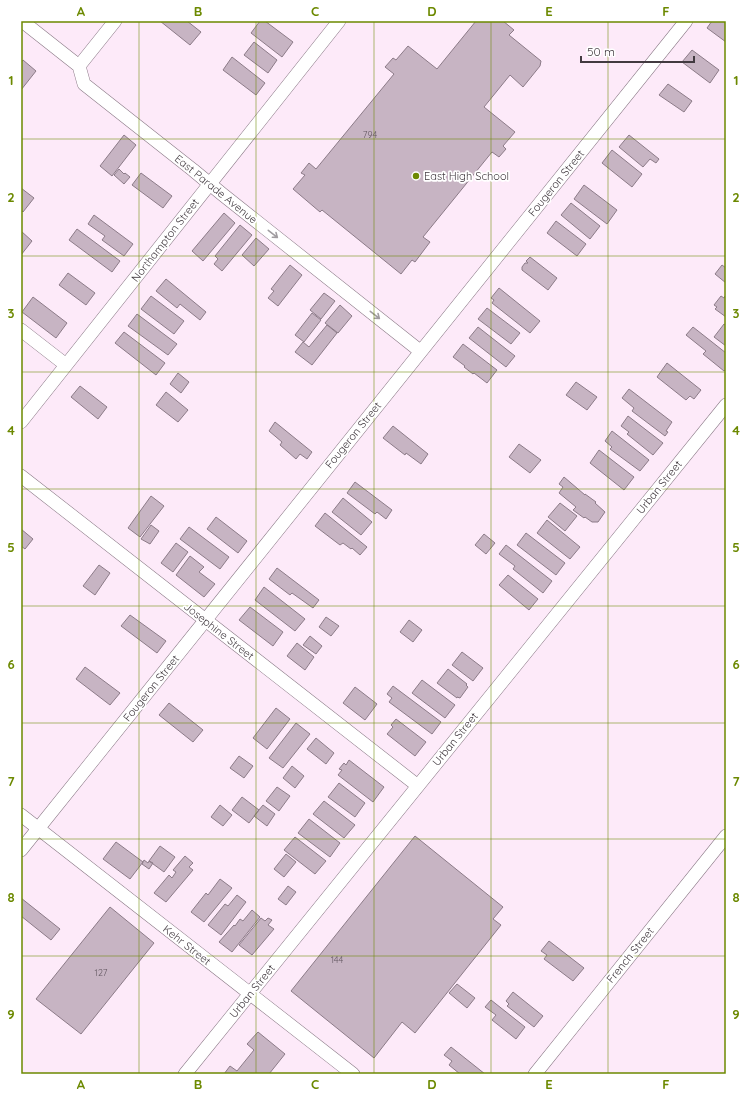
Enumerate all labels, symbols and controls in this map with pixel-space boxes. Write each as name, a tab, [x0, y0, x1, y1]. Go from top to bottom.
text: A	[77, 3, 86, 19]
text: B	[194, 3, 202, 19]
text: C	[311, 3, 319, 19]
text: D	[427, 3, 437, 19]
text: E	[545, 3, 553, 19]
text: F	[662, 3, 670, 19]
scale bar	[581, 38, 694, 64]
text: 50 m	[587, 44, 615, 59]
text: 1	[8, 72, 14, 88]
text: 1	[733, 72, 739, 88]
house number: 794	[363, 129, 377, 140]
street label: Fougeron Street	[525, 147, 587, 219]
street label: East Parade Avenue	[172, 151, 260, 227]
place label: East High School	[424, 169, 509, 183]
marker: East High School	[411, 171, 421, 181]
text: 2	[7, 189, 15, 205]
text: 2	[732, 189, 740, 205]
street label: Northampton Street	[128, 195, 202, 284]
one-way arrow	[268, 230, 279, 238]
text: 3	[8, 305, 15, 321]
text: 3	[733, 305, 740, 321]
one-way arrow	[370, 310, 381, 319]
street label: Fougeron Street	[322, 399, 384, 471]
text: 4	[7, 422, 15, 438]
text: 4	[732, 422, 740, 438]
street label: Urban Street	[633, 457, 685, 517]
text: 5	[7, 539, 15, 555]
text: 5	[732, 539, 740, 555]
street label: Josephine Street	[181, 599, 257, 663]
street label: Fougeron Street	[120, 652, 182, 724]
text: 6	[7, 656, 15, 672]
text: 6	[732, 656, 740, 672]
street label: Urban Street	[429, 709, 481, 769]
text: 7	[7, 773, 15, 789]
text: 7	[732, 773, 740, 789]
text: 8	[7, 889, 15, 905]
text: 8	[732, 889, 740, 905]
street label: Kehr Street	[160, 922, 214, 968]
street label: French Street	[603, 924, 657, 986]
house number: 144	[331, 954, 344, 965]
street label: Urban Street	[226, 961, 278, 1021]
house number: 127	[95, 967, 108, 978]
text: 9	[7, 1006, 15, 1022]
text: 9	[732, 1006, 740, 1022]
text: A	[77, 1076, 86, 1092]
text: B	[194, 1076, 202, 1092]
text: C	[311, 1076, 319, 1092]
text: D	[427, 1076, 437, 1092]
text: E	[545, 1076, 553, 1092]
text: F	[662, 1076, 670, 1092]

